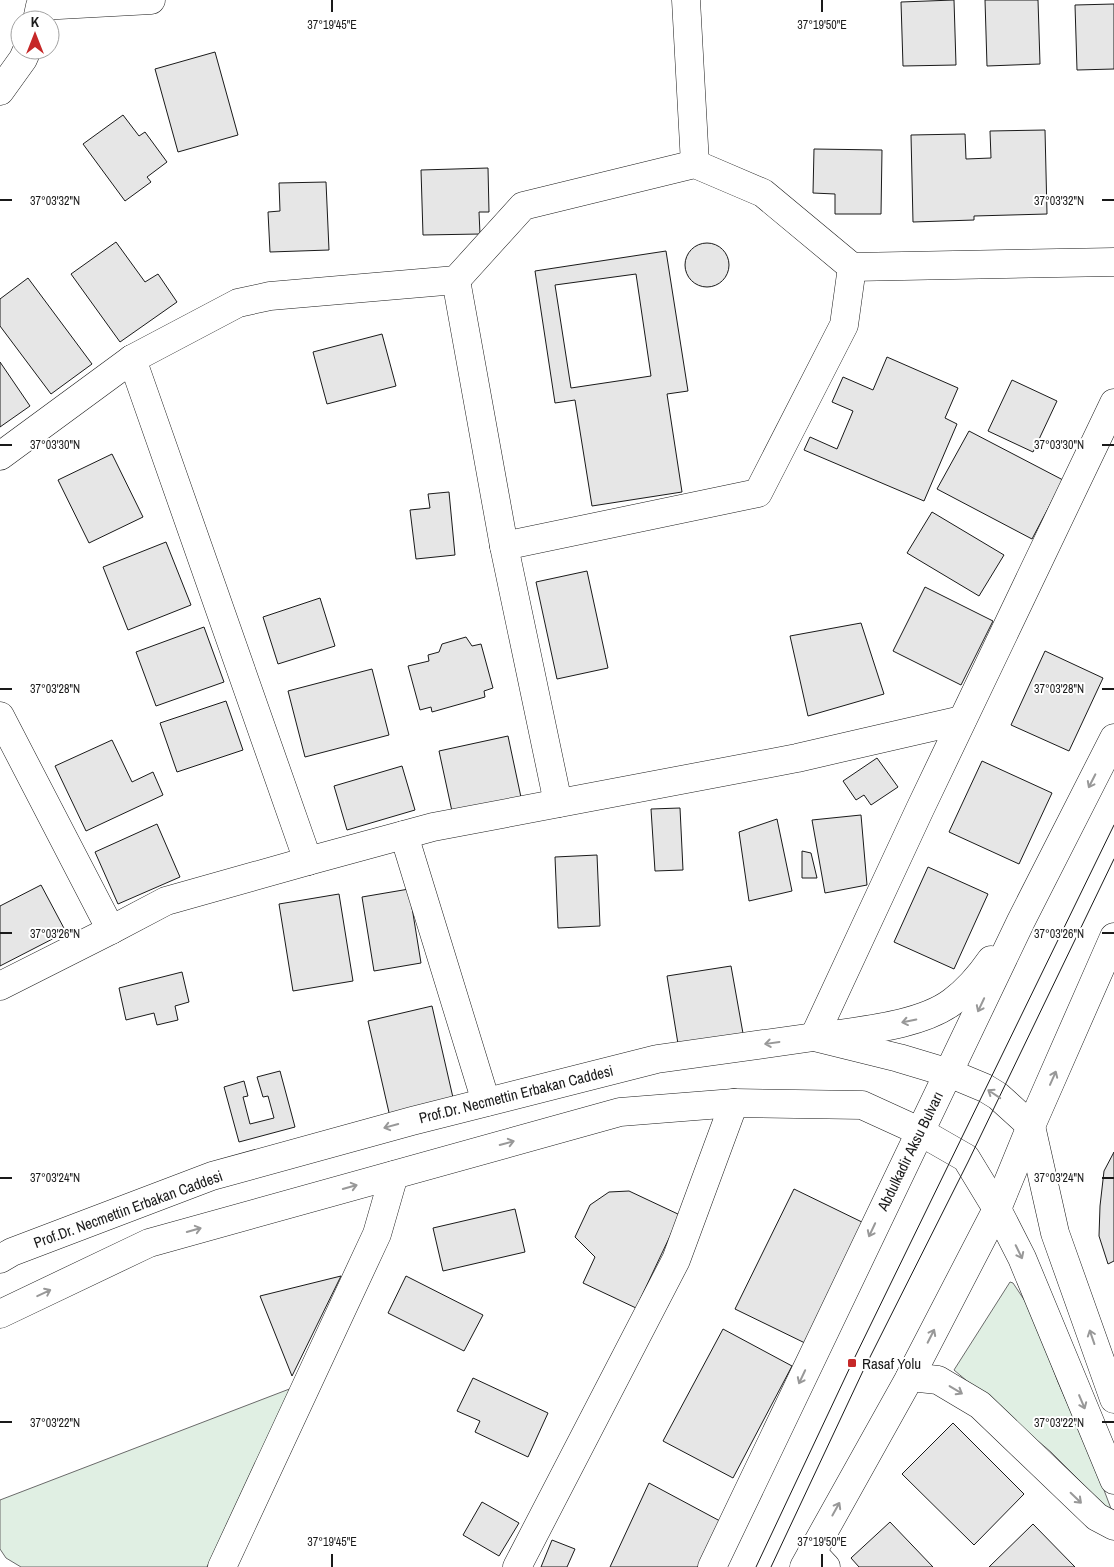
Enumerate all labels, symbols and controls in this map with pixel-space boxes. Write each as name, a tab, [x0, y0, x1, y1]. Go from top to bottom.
north arrow	[10, 10, 60, 60]
text: K	[31, 13, 40, 31]
text: 37°19'45"E	[307, 17, 357, 33]
text: 37°19'50"E	[797, 17, 847, 33]
text: 37°03'32"N	[30, 193, 80, 209]
text: 37°03'32"N	[1034, 193, 1084, 209]
text: 37°03'30"N	[30, 437, 80, 453]
text: 37°03'30"N	[1034, 437, 1084, 453]
text: 37°03'28"N	[30, 681, 80, 697]
text: 37°03'28"N	[1034, 681, 1084, 697]
one-way arrow	[1087, 774, 1097, 789]
text: 37°03'26"N	[30, 926, 80, 942]
text: 37°03'26"N	[1034, 926, 1084, 942]
one-way arrow	[976, 998, 986, 1013]
one-way arrow	[902, 1016, 918, 1026]
one-way arrow	[764, 1038, 780, 1048]
street label: Prof.Dr. Necmettin Erbakan Caddesi	[417, 1060, 615, 1128]
one-way arrow	[1048, 1071, 1058, 1086]
street label: Abdulkadir Aksu Bulvarı	[872, 1088, 948, 1215]
one-way arrow	[987, 1089, 1001, 1099]
one-way arrow	[384, 1122, 400, 1132]
one-way arrow	[498, 1138, 514, 1148]
street label: Prof.Dr. Necmettin Erbakan Caddesi	[31, 1165, 225, 1253]
text: 37°03'24"N	[30, 1170, 80, 1186]
text: 37°03'24"N	[1034, 1170, 1084, 1186]
one-way arrow	[342, 1181, 358, 1191]
one-way arrow	[867, 1223, 877, 1238]
one-way arrow	[185, 1225, 201, 1235]
one-way arrow	[1014, 1245, 1024, 1260]
one-way arrow	[36, 1287, 51, 1297]
one-way arrow	[927, 1329, 936, 1344]
one-way arrow	[1087, 1330, 1096, 1345]
place label: Rasaf Yolu	[862, 1353, 921, 1374]
marker: Rasaf Yolu	[846, 1357, 858, 1369]
one-way arrow	[797, 1369, 806, 1384]
one-way arrow	[948, 1386, 962, 1396]
one-way arrow	[1077, 1394, 1087, 1409]
text: 37°03'22"N	[30, 1415, 80, 1431]
text: 37°03'22"N	[1034, 1415, 1084, 1431]
one-way arrow	[1070, 1492, 1083, 1504]
one-way arrow	[832, 1502, 841, 1517]
text: 37°19'45"E	[307, 1534, 357, 1550]
text: 37°19'50"E	[797, 1534, 847, 1550]

